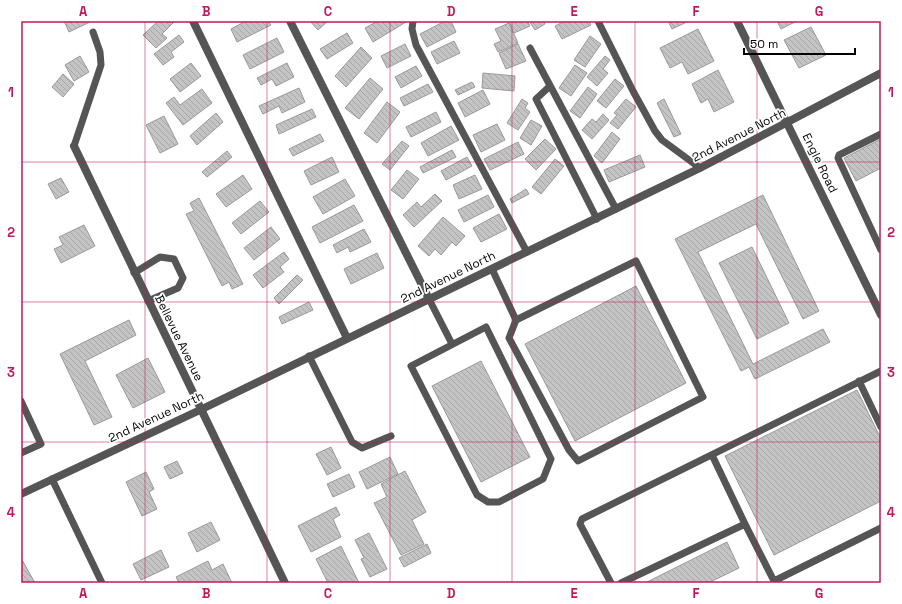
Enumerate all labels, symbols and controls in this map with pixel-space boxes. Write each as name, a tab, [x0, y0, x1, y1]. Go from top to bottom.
text: A	[79, 3, 88, 20]
text: B	[202, 3, 211, 20]
text: C	[324, 3, 332, 20]
text: D	[447, 3, 456, 20]
text: E	[570, 3, 578, 20]
text: F	[693, 3, 700, 20]
text: G	[815, 3, 823, 20]
scale bar	[744, 30, 855, 56]
text: 50 m	[750, 36, 778, 52]
text: 1	[8, 84, 14, 101]
text: 1	[888, 84, 894, 101]
street label: 2nd Avenue North	[689, 104, 789, 166]
street label: Engle Road	[799, 131, 841, 195]
text: 2	[7, 224, 15, 241]
text: 2	[887, 224, 895, 241]
street label: 2nd Avenue North	[398, 247, 498, 307]
street label: Bellevue Avenue	[151, 292, 207, 384]
text: 3	[7, 364, 15, 381]
text: 3	[887, 364, 895, 381]
street label: 2nd Avenue North	[106, 388, 206, 446]
text: 4	[7, 504, 15, 521]
text: 4	[887, 504, 895, 521]
text: A	[79, 585, 88, 602]
text: B	[202, 585, 211, 602]
text: C	[324, 585, 332, 602]
text: D	[447, 585, 456, 602]
text: E	[570, 585, 578, 602]
text: F	[693, 585, 700, 602]
text: G	[815, 585, 823, 602]

